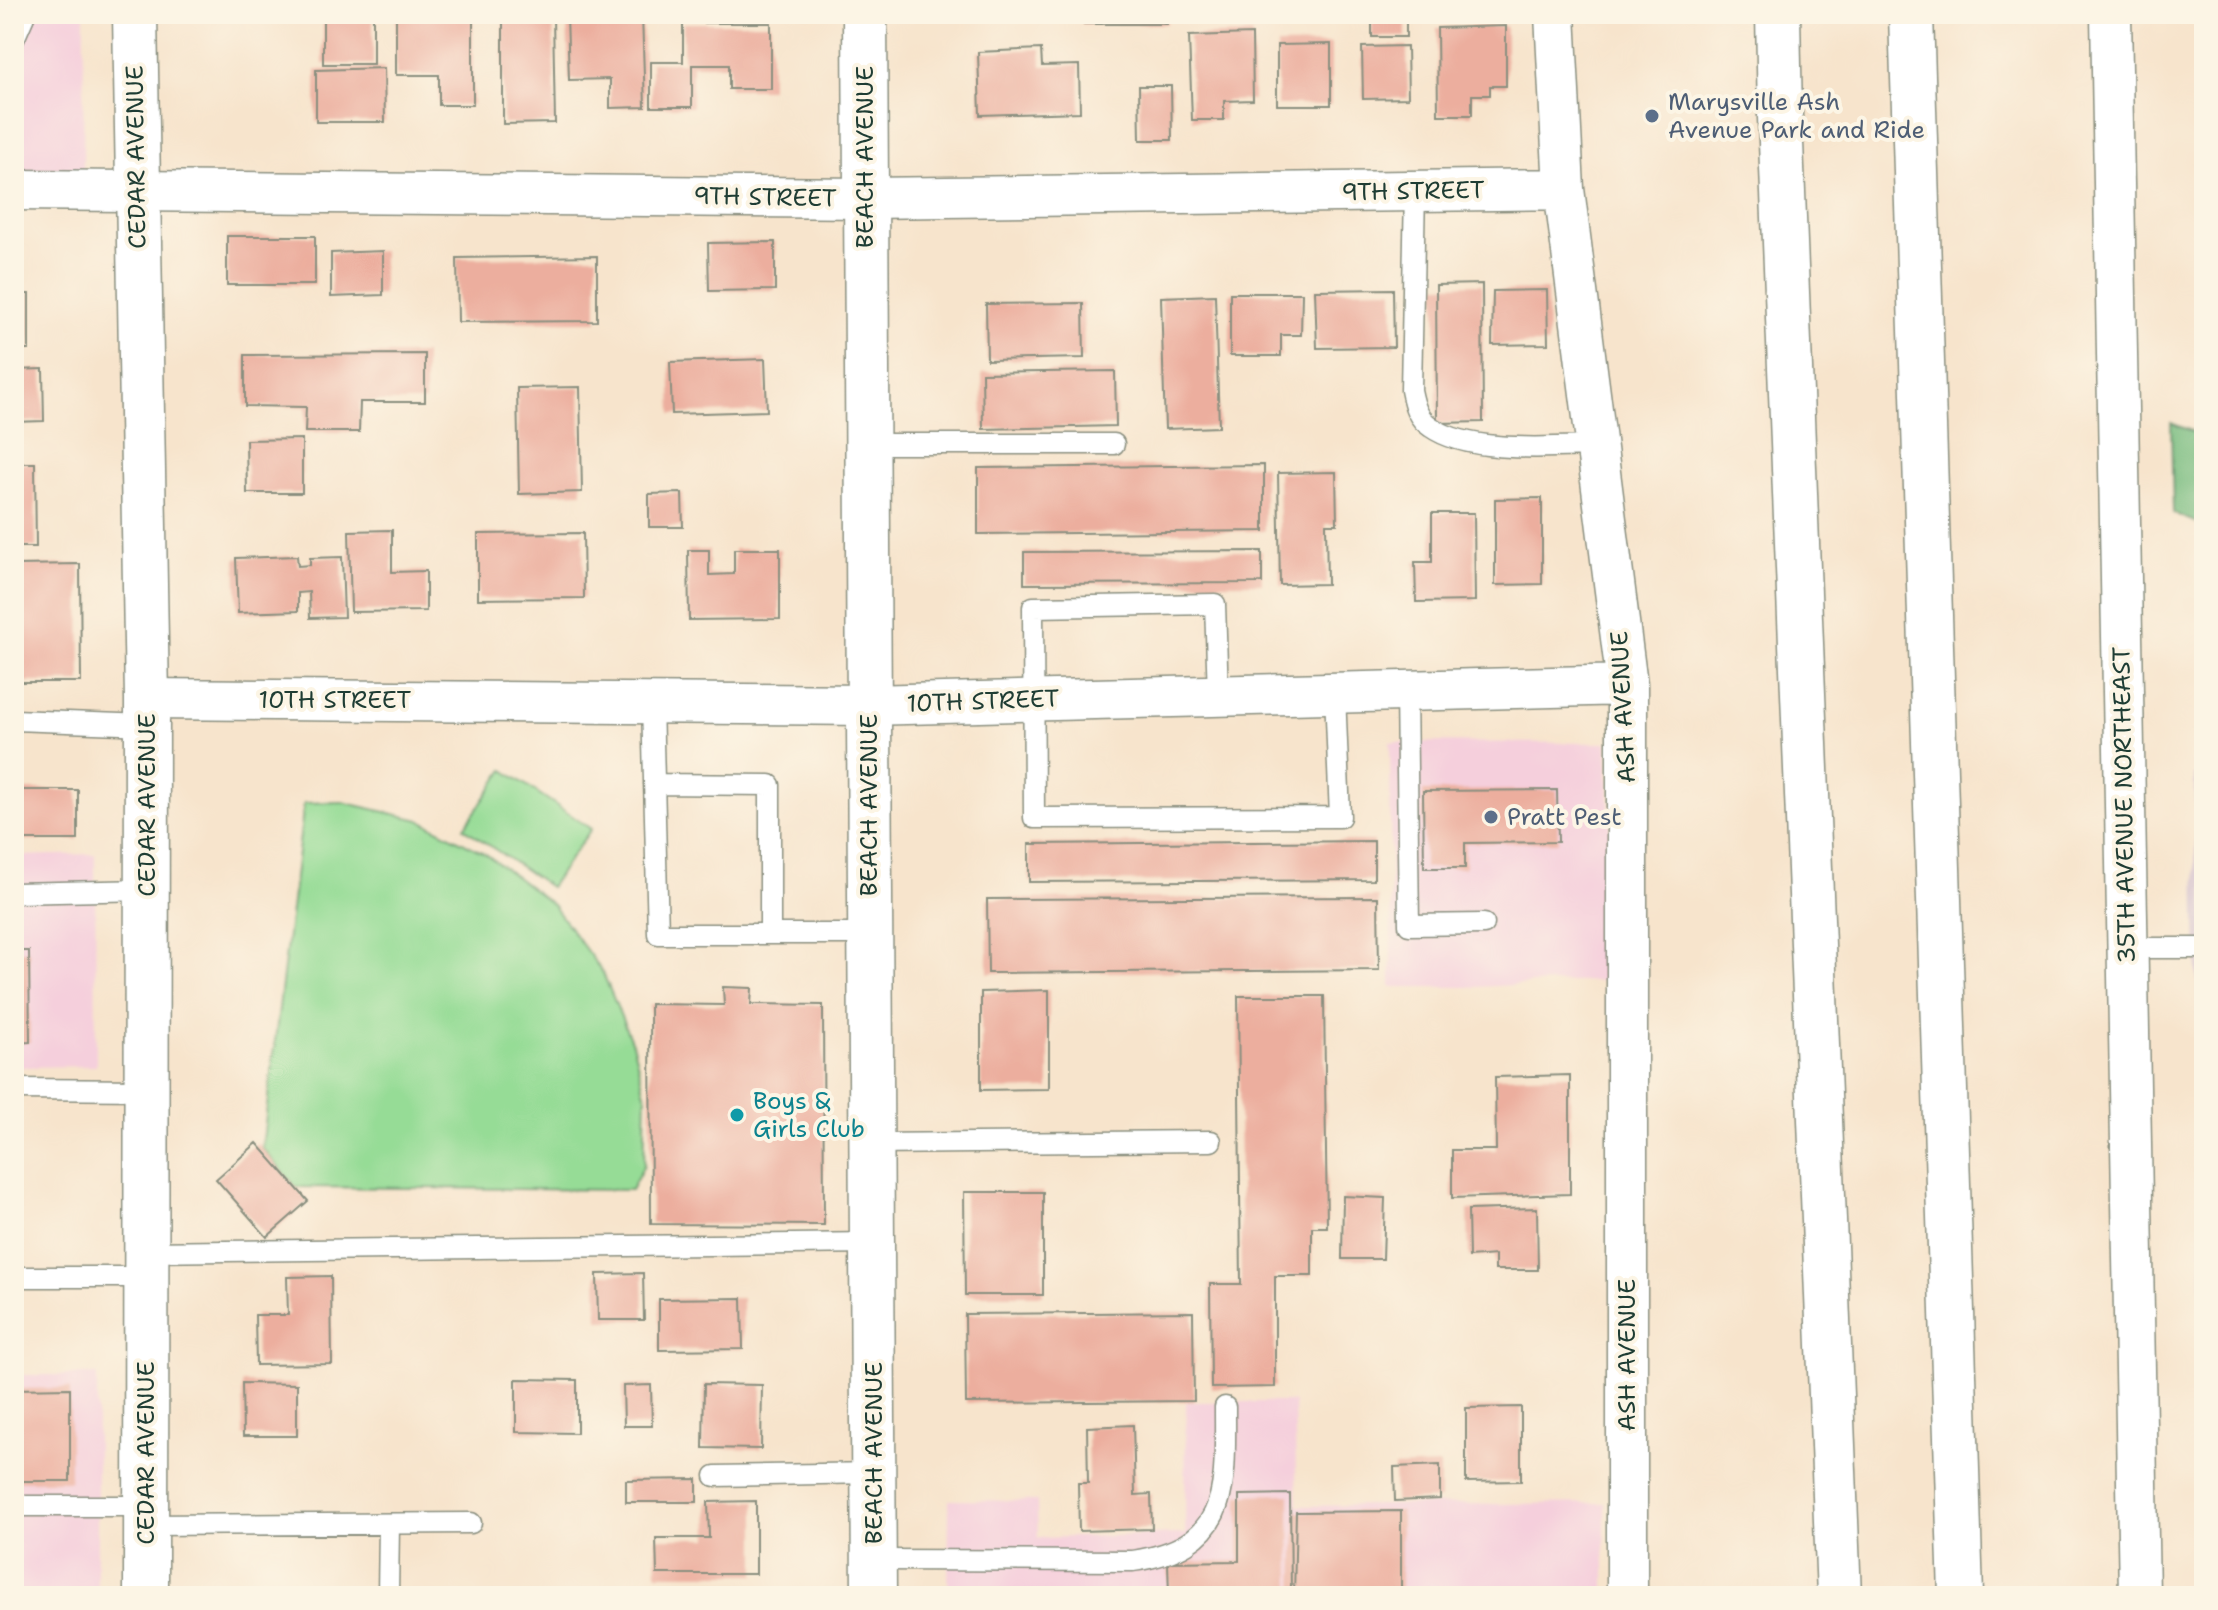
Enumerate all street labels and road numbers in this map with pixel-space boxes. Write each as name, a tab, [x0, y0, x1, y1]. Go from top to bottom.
street label: CEDAR AVENUE	[118, 65, 154, 249]
street label: BEACH AVENUE	[849, 66, 881, 248]
street label: 9TH STREET	[1341, 174, 1485, 208]
street label: 9TH STREET	[693, 180, 837, 214]
street label: ASH AVENUE	[1603, 630, 1643, 784]
street label: 35TH AVENUE NORTHEAST	[2105, 646, 2143, 964]
street label: 10TH STREET	[906, 682, 1060, 720]
street label: 10TH STREET	[259, 684, 412, 716]
street label: CEDAR AVENUE	[131, 713, 163, 897]
street label: BEACH AVENUE	[853, 714, 885, 896]
street label: ASH AVENUE	[1611, 1279, 1643, 1431]
street label: CEDAR AVENUE	[130, 1361, 162, 1545]
street label: BEACH AVENUE	[858, 1362, 890, 1544]

